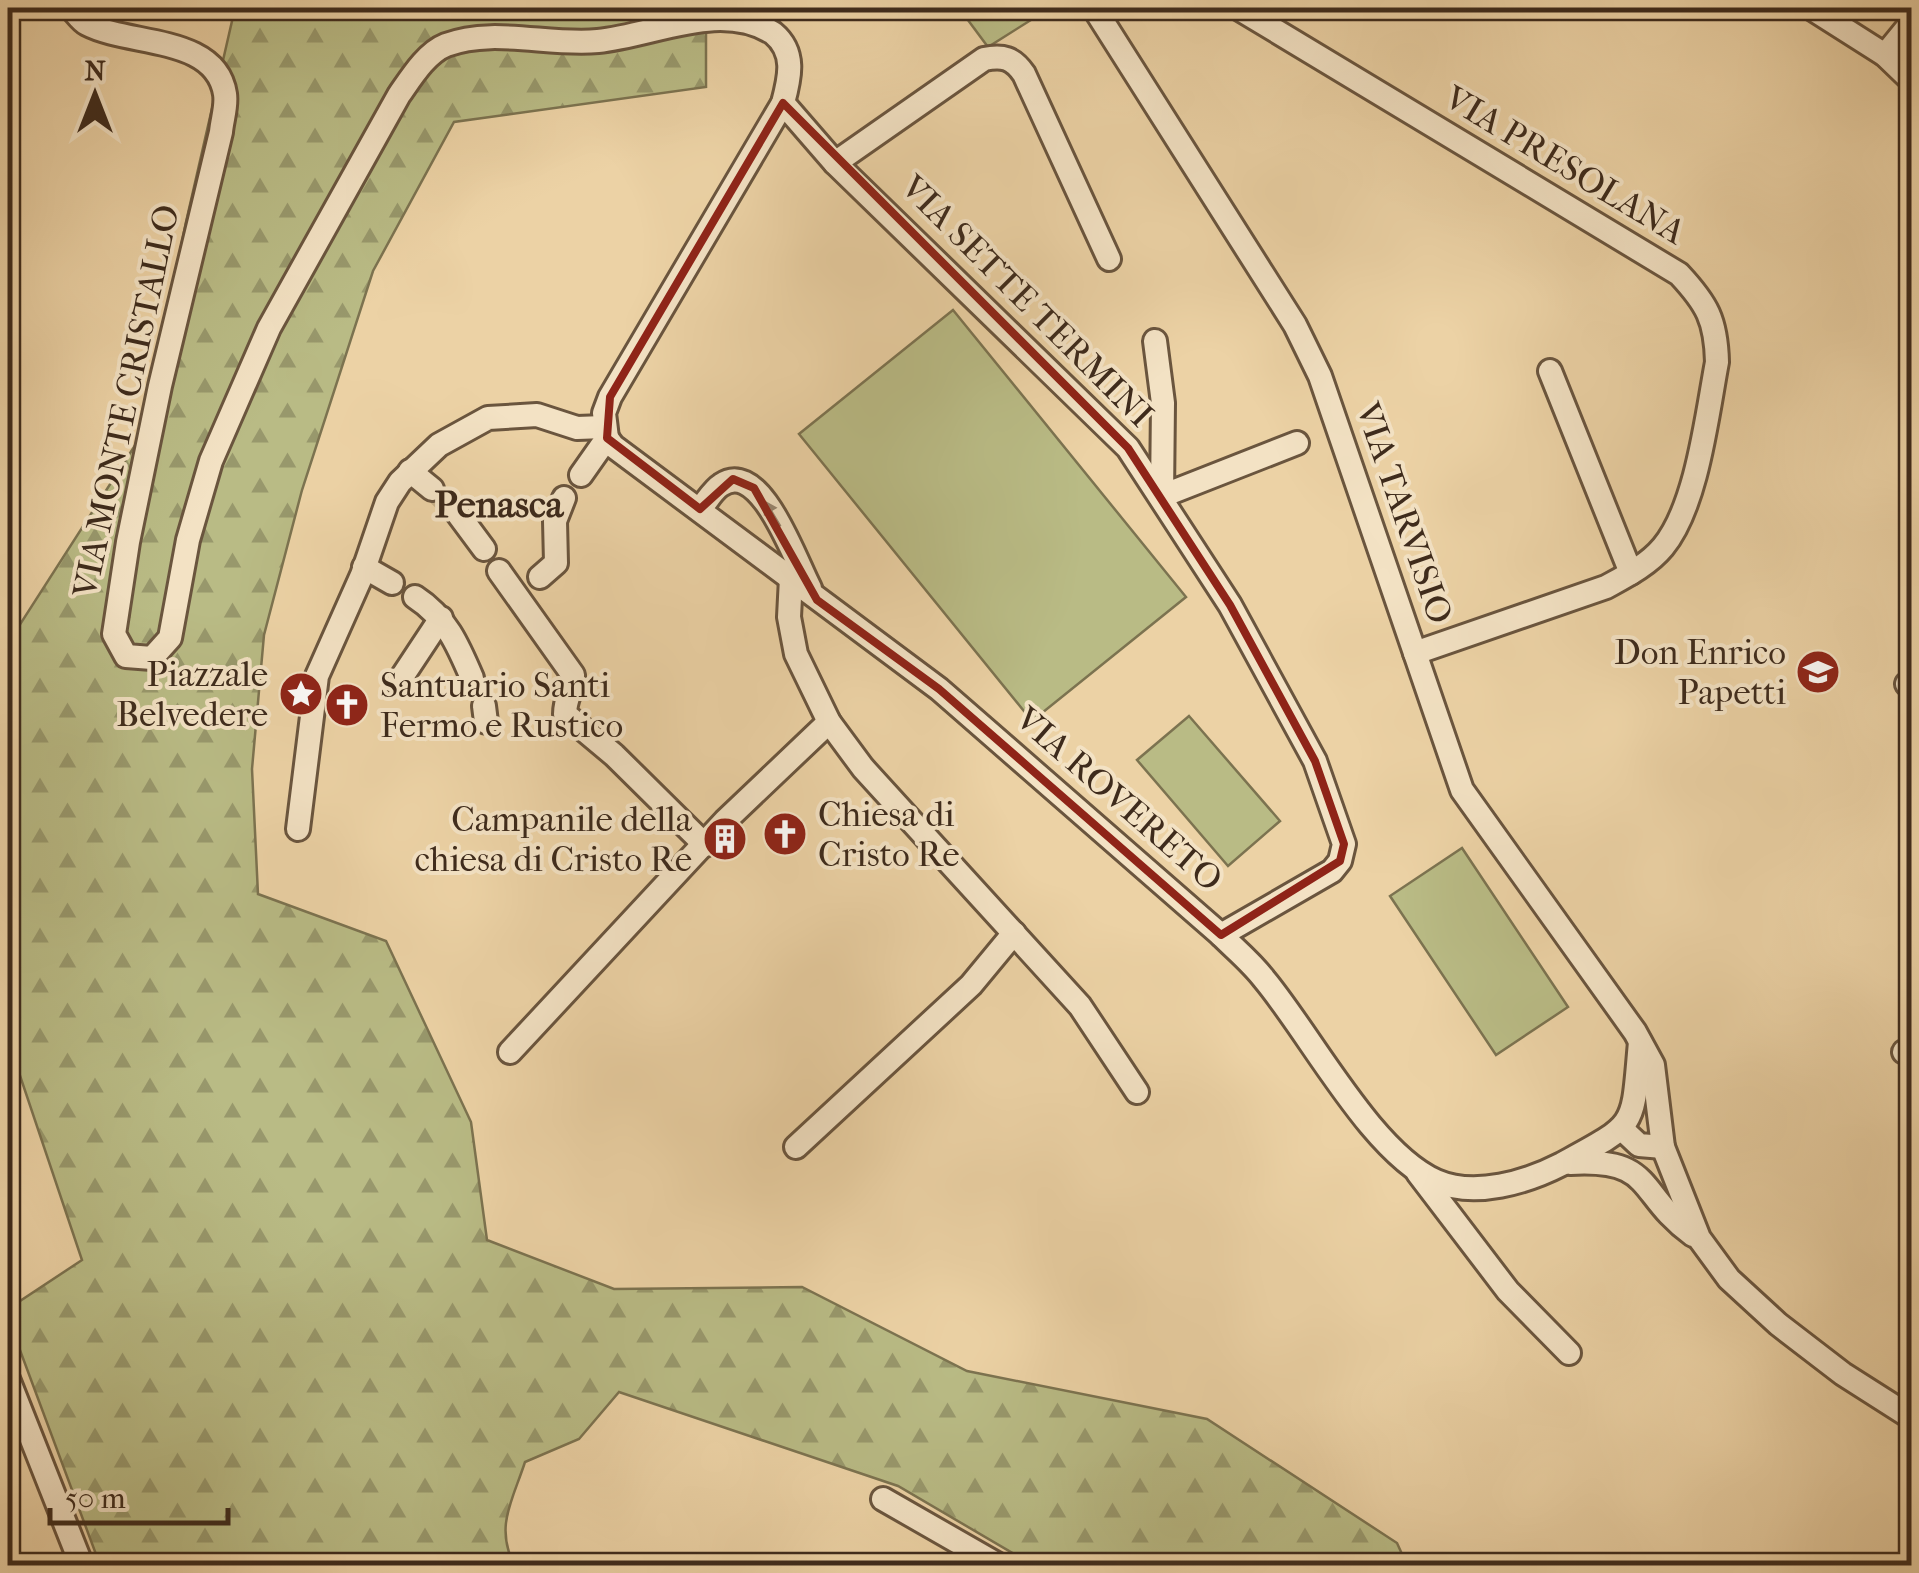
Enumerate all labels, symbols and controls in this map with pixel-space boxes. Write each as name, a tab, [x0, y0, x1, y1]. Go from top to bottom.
north arrow	[45, 45, 145, 145]
text: N	[84, 54, 106, 87]
street label: VIA PRESOLANA	[1437, 77, 1693, 253]
street label: VIA SETTE TERMINI	[892, 166, 1161, 435]
street label: VIA MONTE CRISTALLO	[64, 201, 188, 602]
street label: VIA TARVISIO	[1347, 396, 1461, 629]
district label: Penasca	[435, 482, 565, 527]
one-way arrow	[764, 500, 781, 528]
place label: Don Enrico Papetti	[1614, 632, 1786, 713]
school or university icon: Don Enrico Papetti	[1795, 649, 1841, 695]
place label: Piazzale Belvedere	[116, 654, 268, 735]
place label: Santuario Santi Fermo e Rustico	[380, 665, 623, 746]
place icon: Piazzale Belvedere	[278, 671, 324, 717]
church icon: Santuario Santi Fermo e Rustico	[324, 682, 370, 728]
street label: VIA ROVERETO	[1007, 698, 1231, 900]
place label: Chiesa di Cristo Re	[818, 794, 960, 875]
place label: Campanile della chiesa di Cristo Re	[415, 799, 693, 880]
church icon: Chiesa di Cristo Re	[762, 811, 808, 857]
building icon: Campanile della chiesa di Cristo Re	[702, 816, 748, 862]
scale bar	[50, 1463, 228, 1525]
text: 50 m	[65, 1481, 126, 1516]

